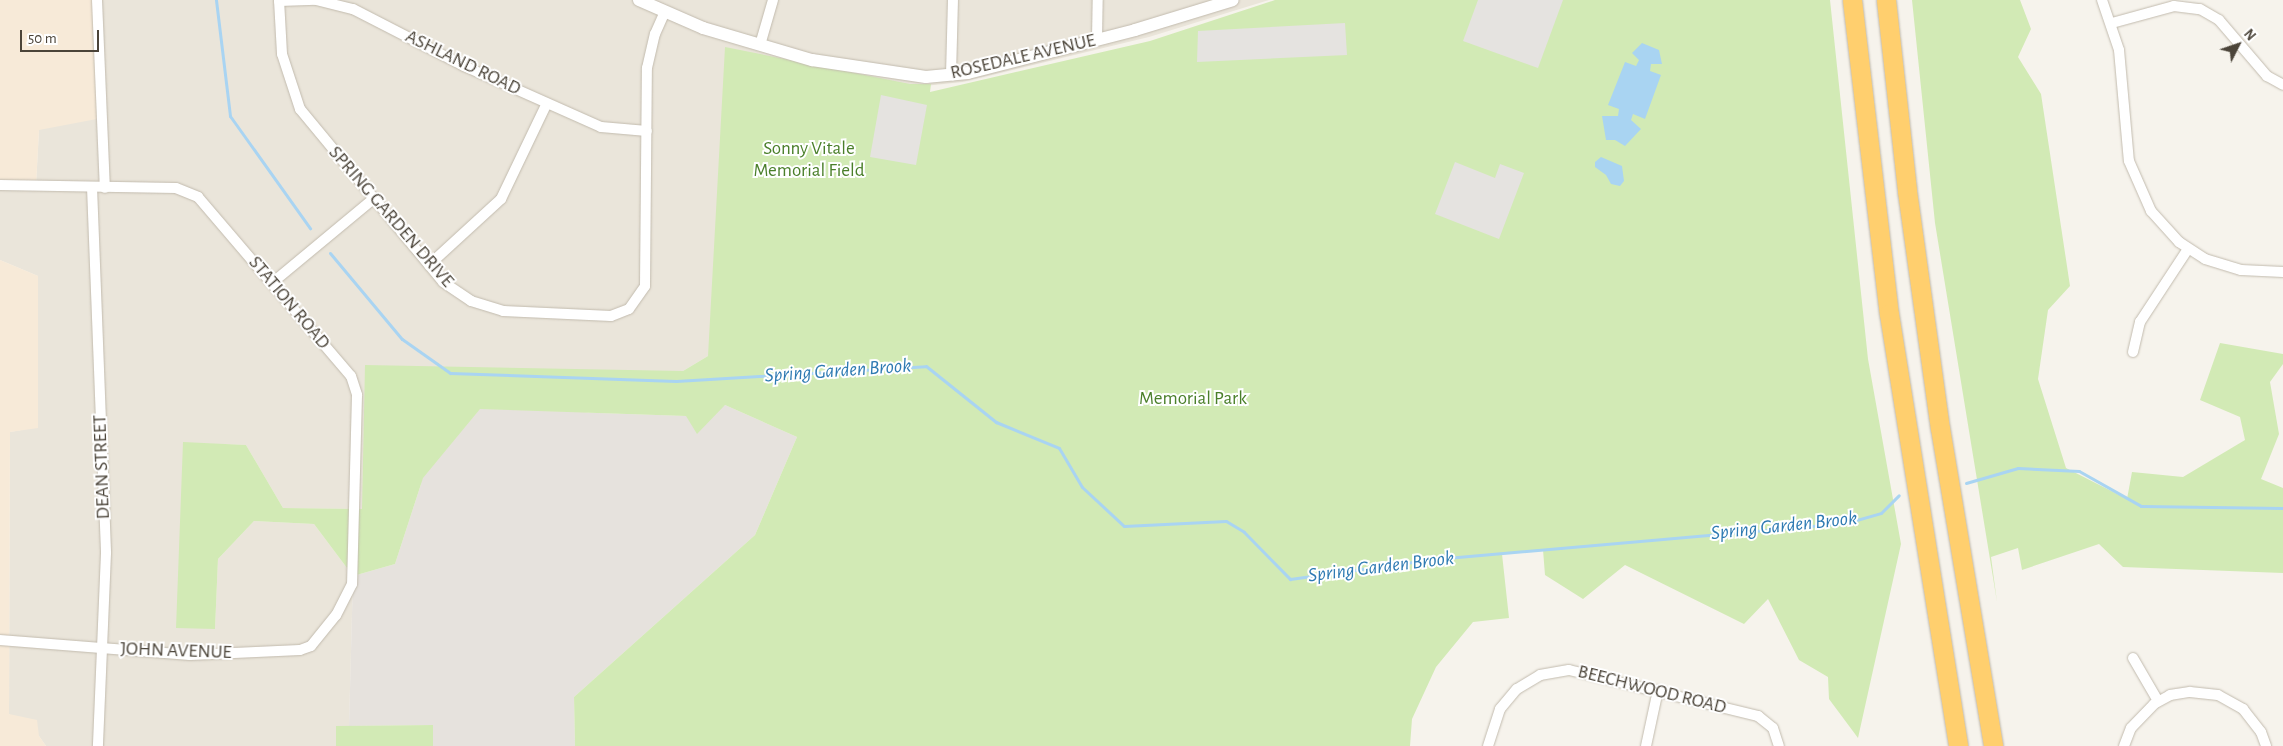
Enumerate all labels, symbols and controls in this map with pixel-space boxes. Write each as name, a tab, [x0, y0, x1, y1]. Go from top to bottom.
scale bar	[22, 20, 101, 52]
north arrow	[2213, 20, 2263, 70]
street label: ASHLAND ROAD	[402, 25, 524, 101]
text: N	[2241, 27, 2258, 43]
street label: ROSEDALE AVENUE	[948, 29, 1098, 85]
text: 50 m	[28, 31, 57, 46]
park label: Sonny Vitale Memorial Field	[753, 138, 865, 182]
street label: SPRING GARDEN DRIVE	[323, 142, 459, 292]
street label: STATION ROAD	[243, 252, 335, 354]
water label: Spring Garden Brook	[764, 354, 912, 388]
park label: Memorial Park	[1139, 388, 1247, 410]
street label: DEAN STREET	[89, 414, 115, 520]
water label: Spring Garden Brook	[1710, 506, 1858, 546]
water label: Spring Garden Brook	[1307, 546, 1455, 588]
street label: JOHN AVENUE	[120, 638, 232, 664]
street label: BEECHWOOD ROAD	[1575, 661, 1729, 719]

